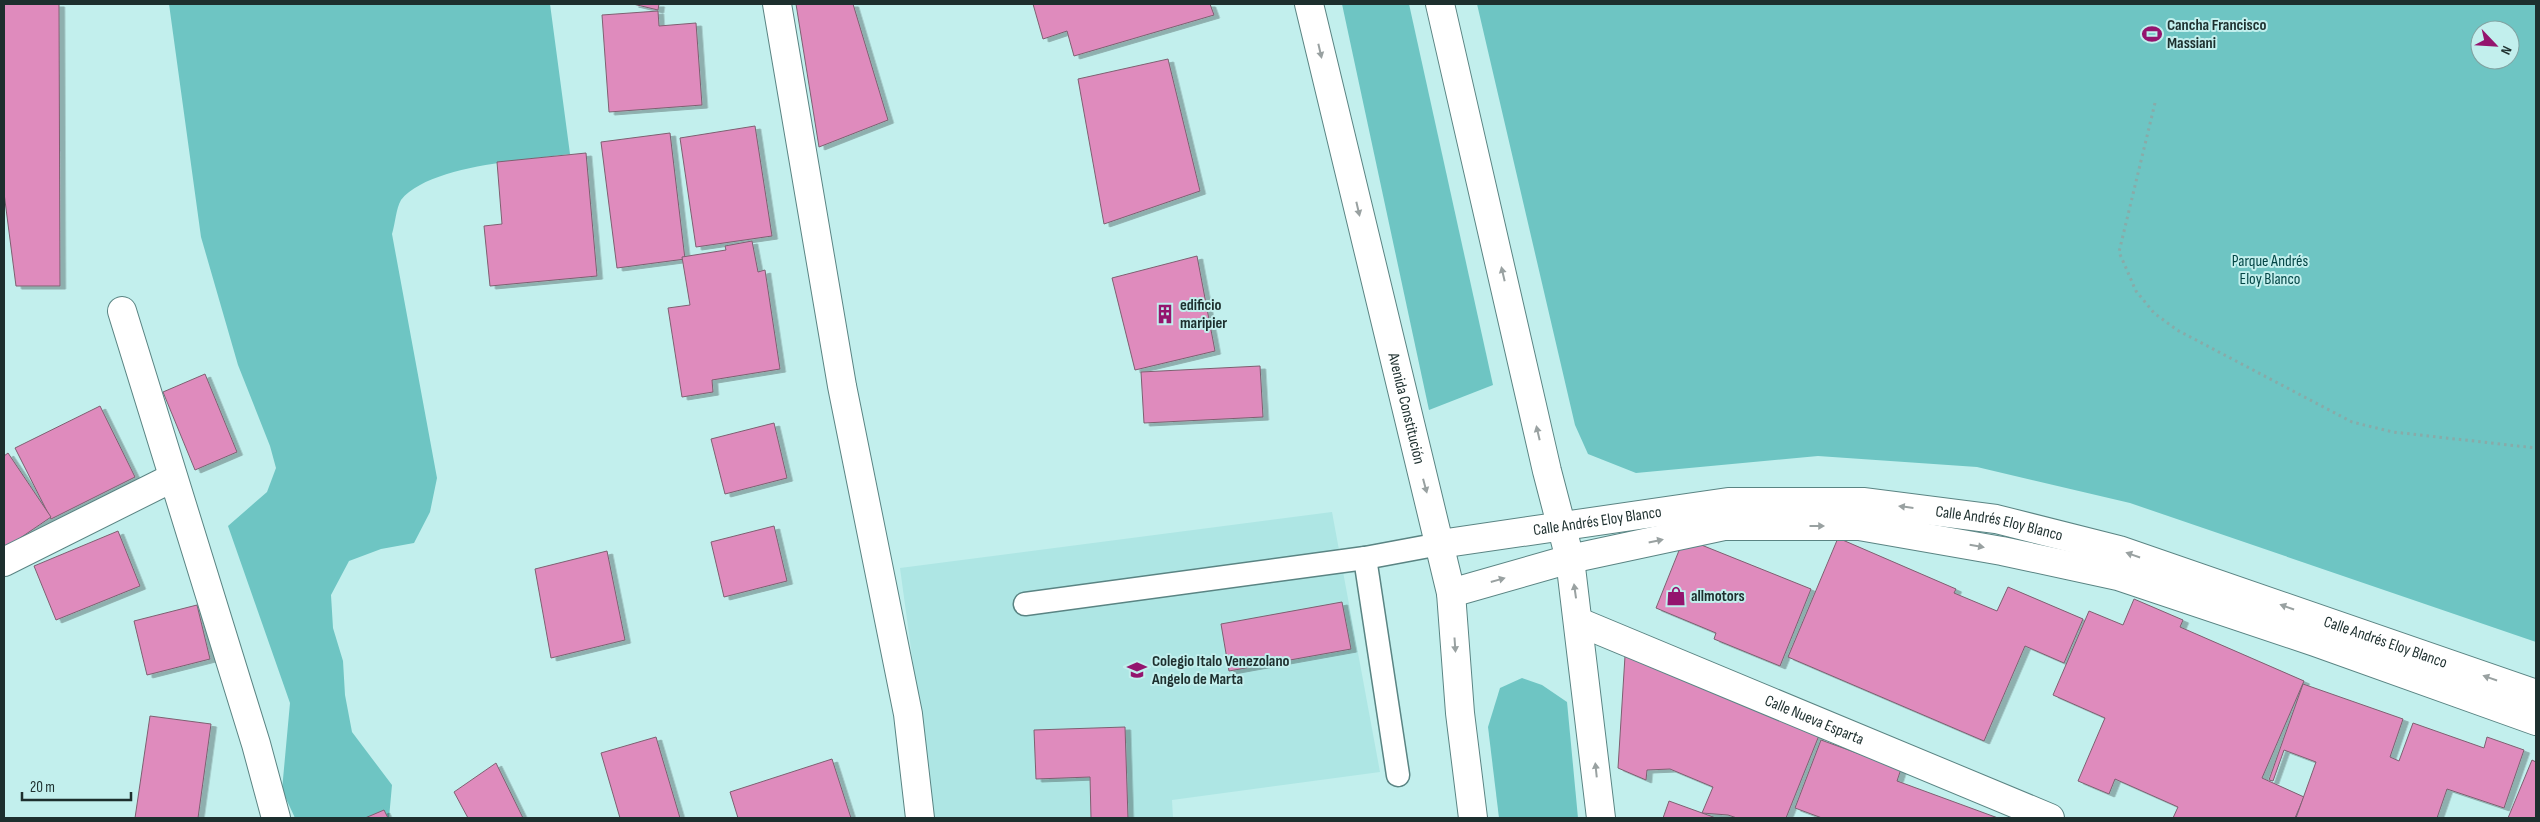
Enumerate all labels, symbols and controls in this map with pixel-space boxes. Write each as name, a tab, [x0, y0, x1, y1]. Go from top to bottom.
place label: Cancha Francisco Massiani	[2167, 16, 2266, 53]
north arrow	[2470, 20, 2520, 70]
sports icon: Cancha Francisco Massiani	[2141, 23, 2163, 45]
text: N	[2497, 43, 2516, 57]
one-way arrow	[1316, 44, 1324, 59]
one-way arrow	[1354, 202, 1362, 217]
park label: Parque Andrés Eloy Blanco	[2232, 252, 2309, 289]
one-way arrow	[1499, 267, 1507, 282]
place label: edificio maripier	[1180, 296, 1227, 333]
building icon: edificio maripier	[1154, 303, 1176, 325]
street label: Avenida Constitución	[1384, 350, 1429, 466]
one-way arrow	[1534, 425, 1542, 440]
one-way arrow	[1421, 479, 1429, 494]
street label: Calle Andrés Eloy Blanco	[1532, 502, 1663, 540]
street label: Calle Andrés Eloy Blanco	[1934, 502, 2065, 545]
one-way arrow	[1898, 503, 1914, 511]
one-way arrow	[1809, 522, 1825, 530]
one-way arrow	[1648, 537, 1663, 545]
one-way arrow	[1970, 543, 1986, 551]
one-way arrow	[2126, 551, 2141, 558]
one-way arrow	[1491, 575, 1506, 583]
one-way arrow	[1571, 583, 1579, 599]
shop icon: allmotors	[1665, 585, 1687, 607]
place label: allmotors	[1691, 587, 1745, 606]
one-way arrow	[2279, 603, 2294, 611]
street label: Calle Andrés Eloy Blanco	[2321, 612, 2450, 672]
one-way arrow	[1451, 638, 1459, 654]
place label: Colegio Italo Venezolano Angelo de Marta	[1151, 652, 1290, 689]
school or university icon: Colegio Italo Venezolano Angelo de Marta	[1126, 659, 1148, 681]
one-way arrow	[2482, 674, 2497, 682]
street label: Calle Nueva Esparta	[1762, 691, 1867, 749]
one-way arrow	[1592, 761, 1600, 777]
scale bar	[22, 770, 131, 802]
text: 20 m	[30, 778, 55, 797]

